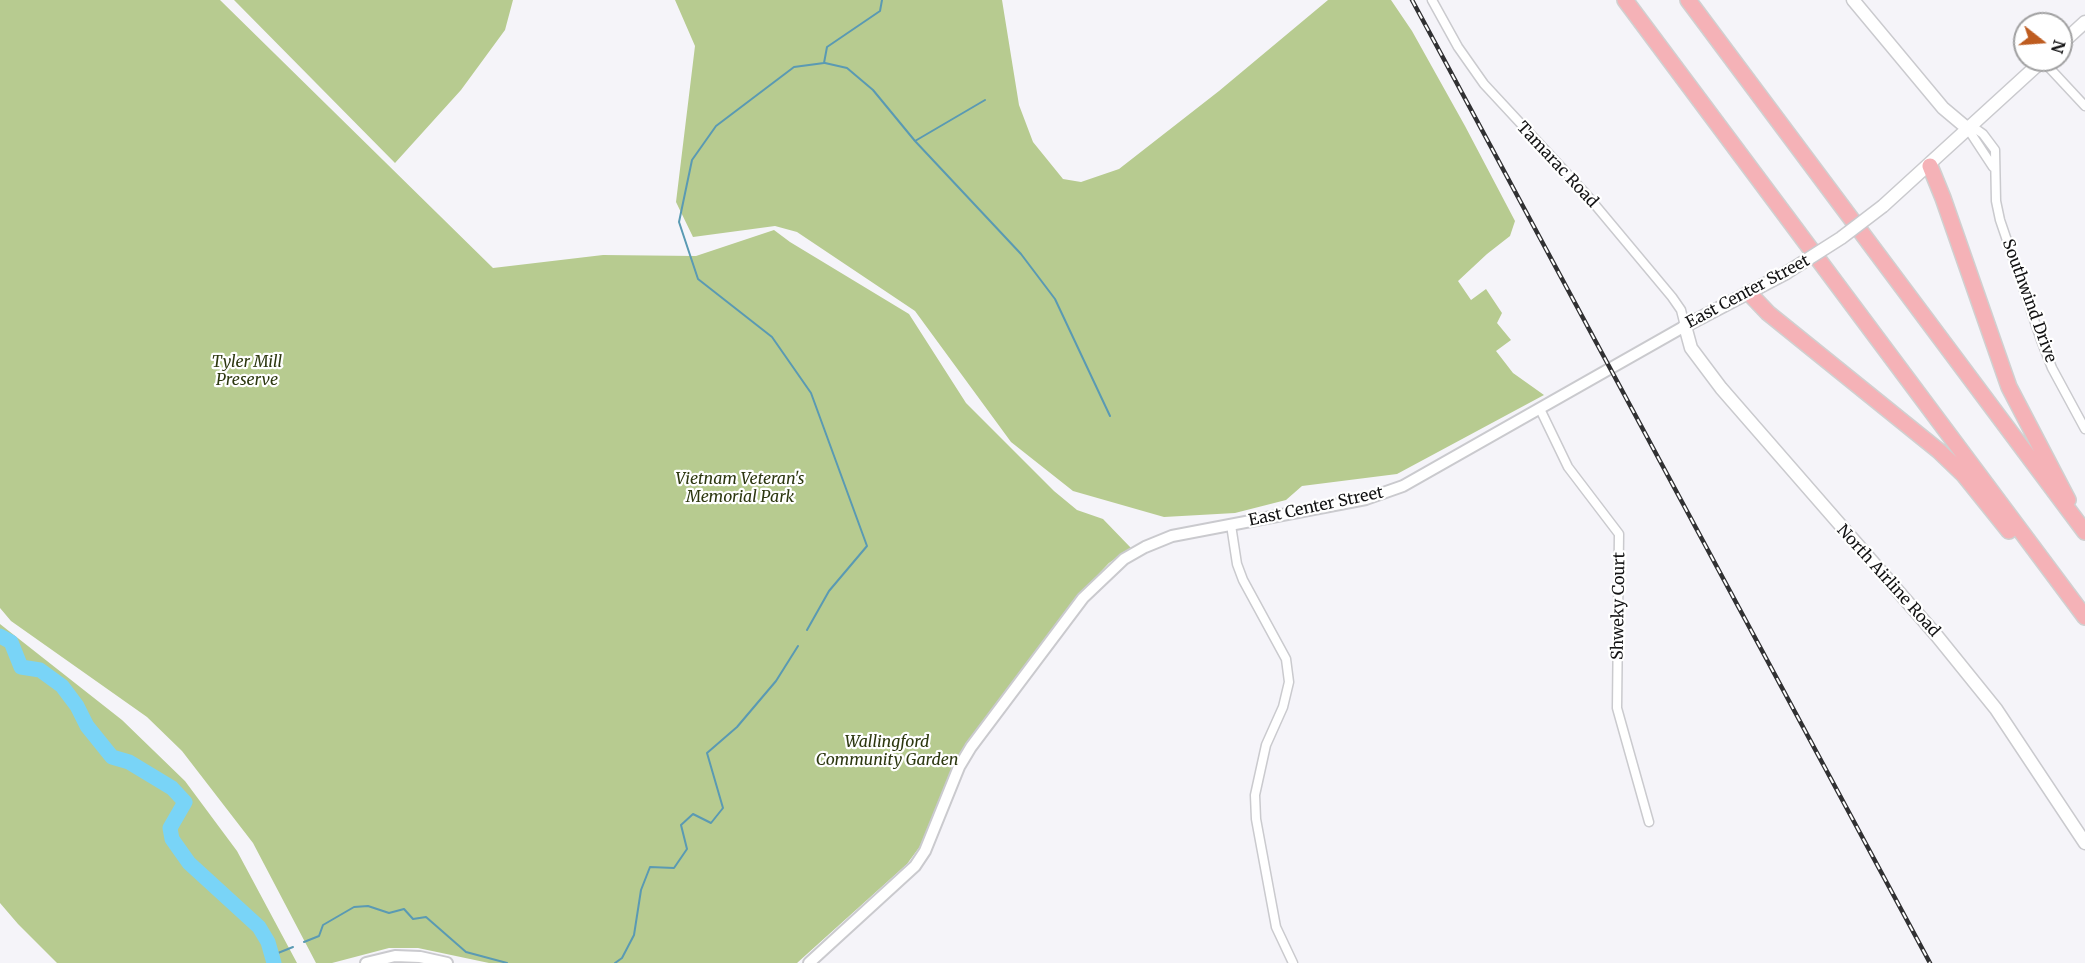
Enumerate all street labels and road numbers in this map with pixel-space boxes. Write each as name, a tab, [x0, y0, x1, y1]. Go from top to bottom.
street label: Tamarac Road	[1512, 118, 1602, 212]
street label: Southwind Drive	[1998, 237, 2060, 365]
street label: East Center Street	[1683, 251, 1813, 333]
street label: East Center Street	[1247, 483, 1385, 531]
street label: North Airline Road	[1833, 521, 1943, 641]
street label: Shweky Court	[1608, 552, 1630, 660]

